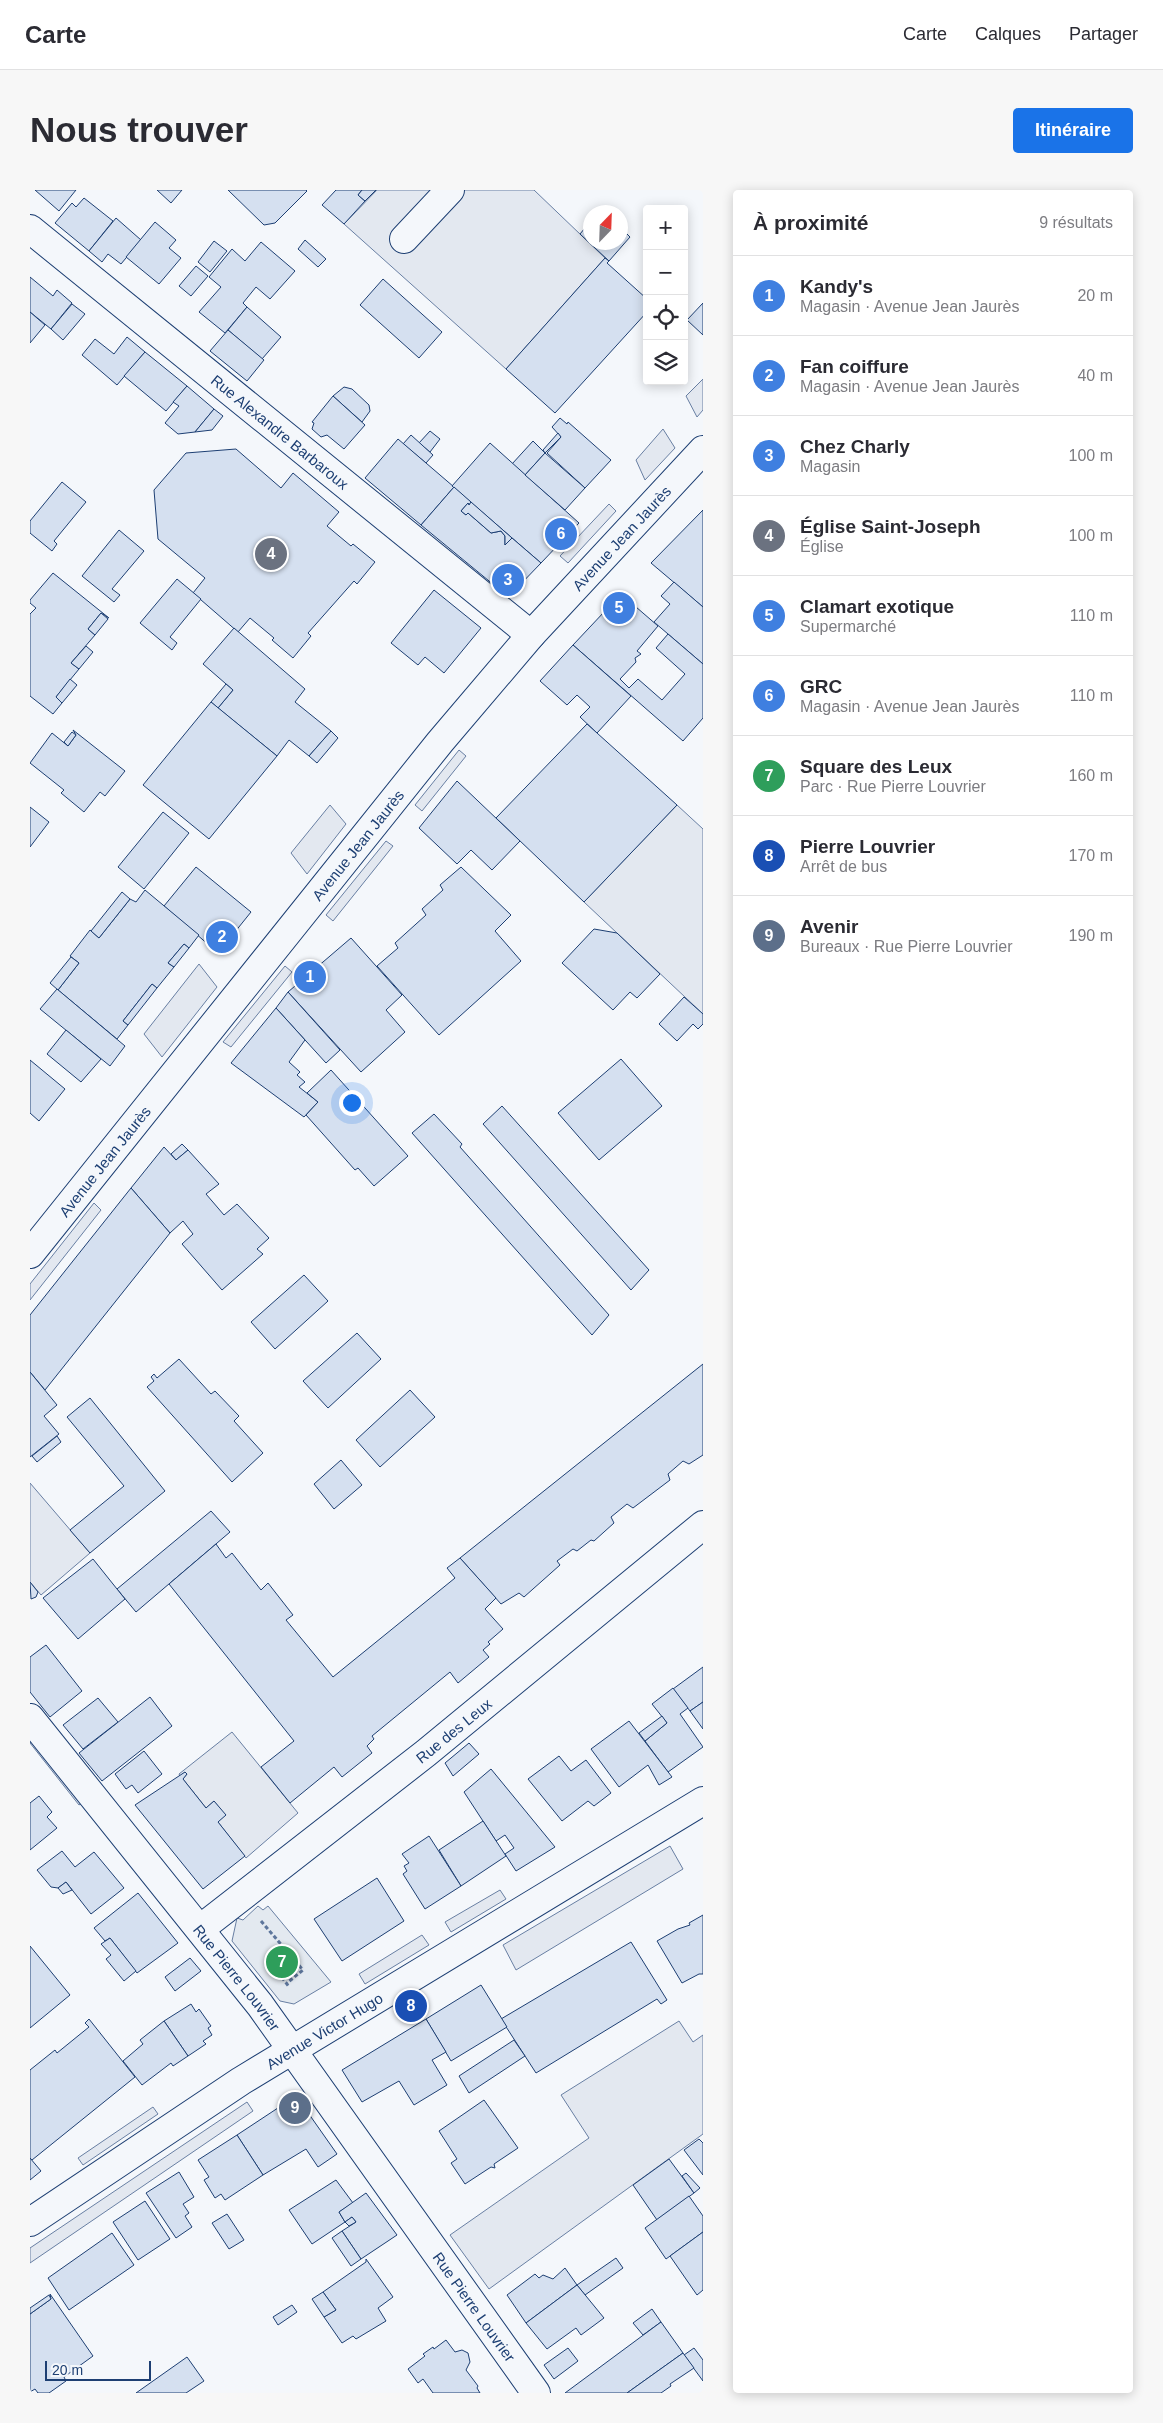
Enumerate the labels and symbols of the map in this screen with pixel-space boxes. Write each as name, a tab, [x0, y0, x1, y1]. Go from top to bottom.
north arrow	[583, 205, 628, 250]
street label: Rue Alexandre Barbaroux	[208, 371, 353, 493]
street label: Avenue Jean Jaurès	[569, 482, 674, 594]
pin: 6	[545, 515, 577, 553]
pin: 4	[255, 535, 287, 573]
pin: 3	[492, 561, 524, 599]
pin: 5	[603, 589, 635, 627]
street label: Avenue Jean Jaurès	[308, 786, 407, 904]
pin: 2	[206, 918, 238, 956]
pin: 1	[294, 958, 326, 996]
your location	[339, 1090, 365, 1116]
street label: Avenue Jean Jaurès	[55, 1103, 154, 1220]
street label: Rue des Leux	[412, 1694, 495, 1766]
street label: Rue Pierre Louvrier	[190, 1921, 284, 2034]
pin: 7	[266, 1943, 298, 1981]
pin: 8	[395, 1987, 427, 2025]
street label: Avenue Victor Hugo	[263, 1989, 385, 2072]
pin: 9	[279, 2089, 311, 2127]
street label: Rue Pierre Louvrier	[430, 2249, 519, 2365]
scale bar	[45, 2358, 151, 2381]

